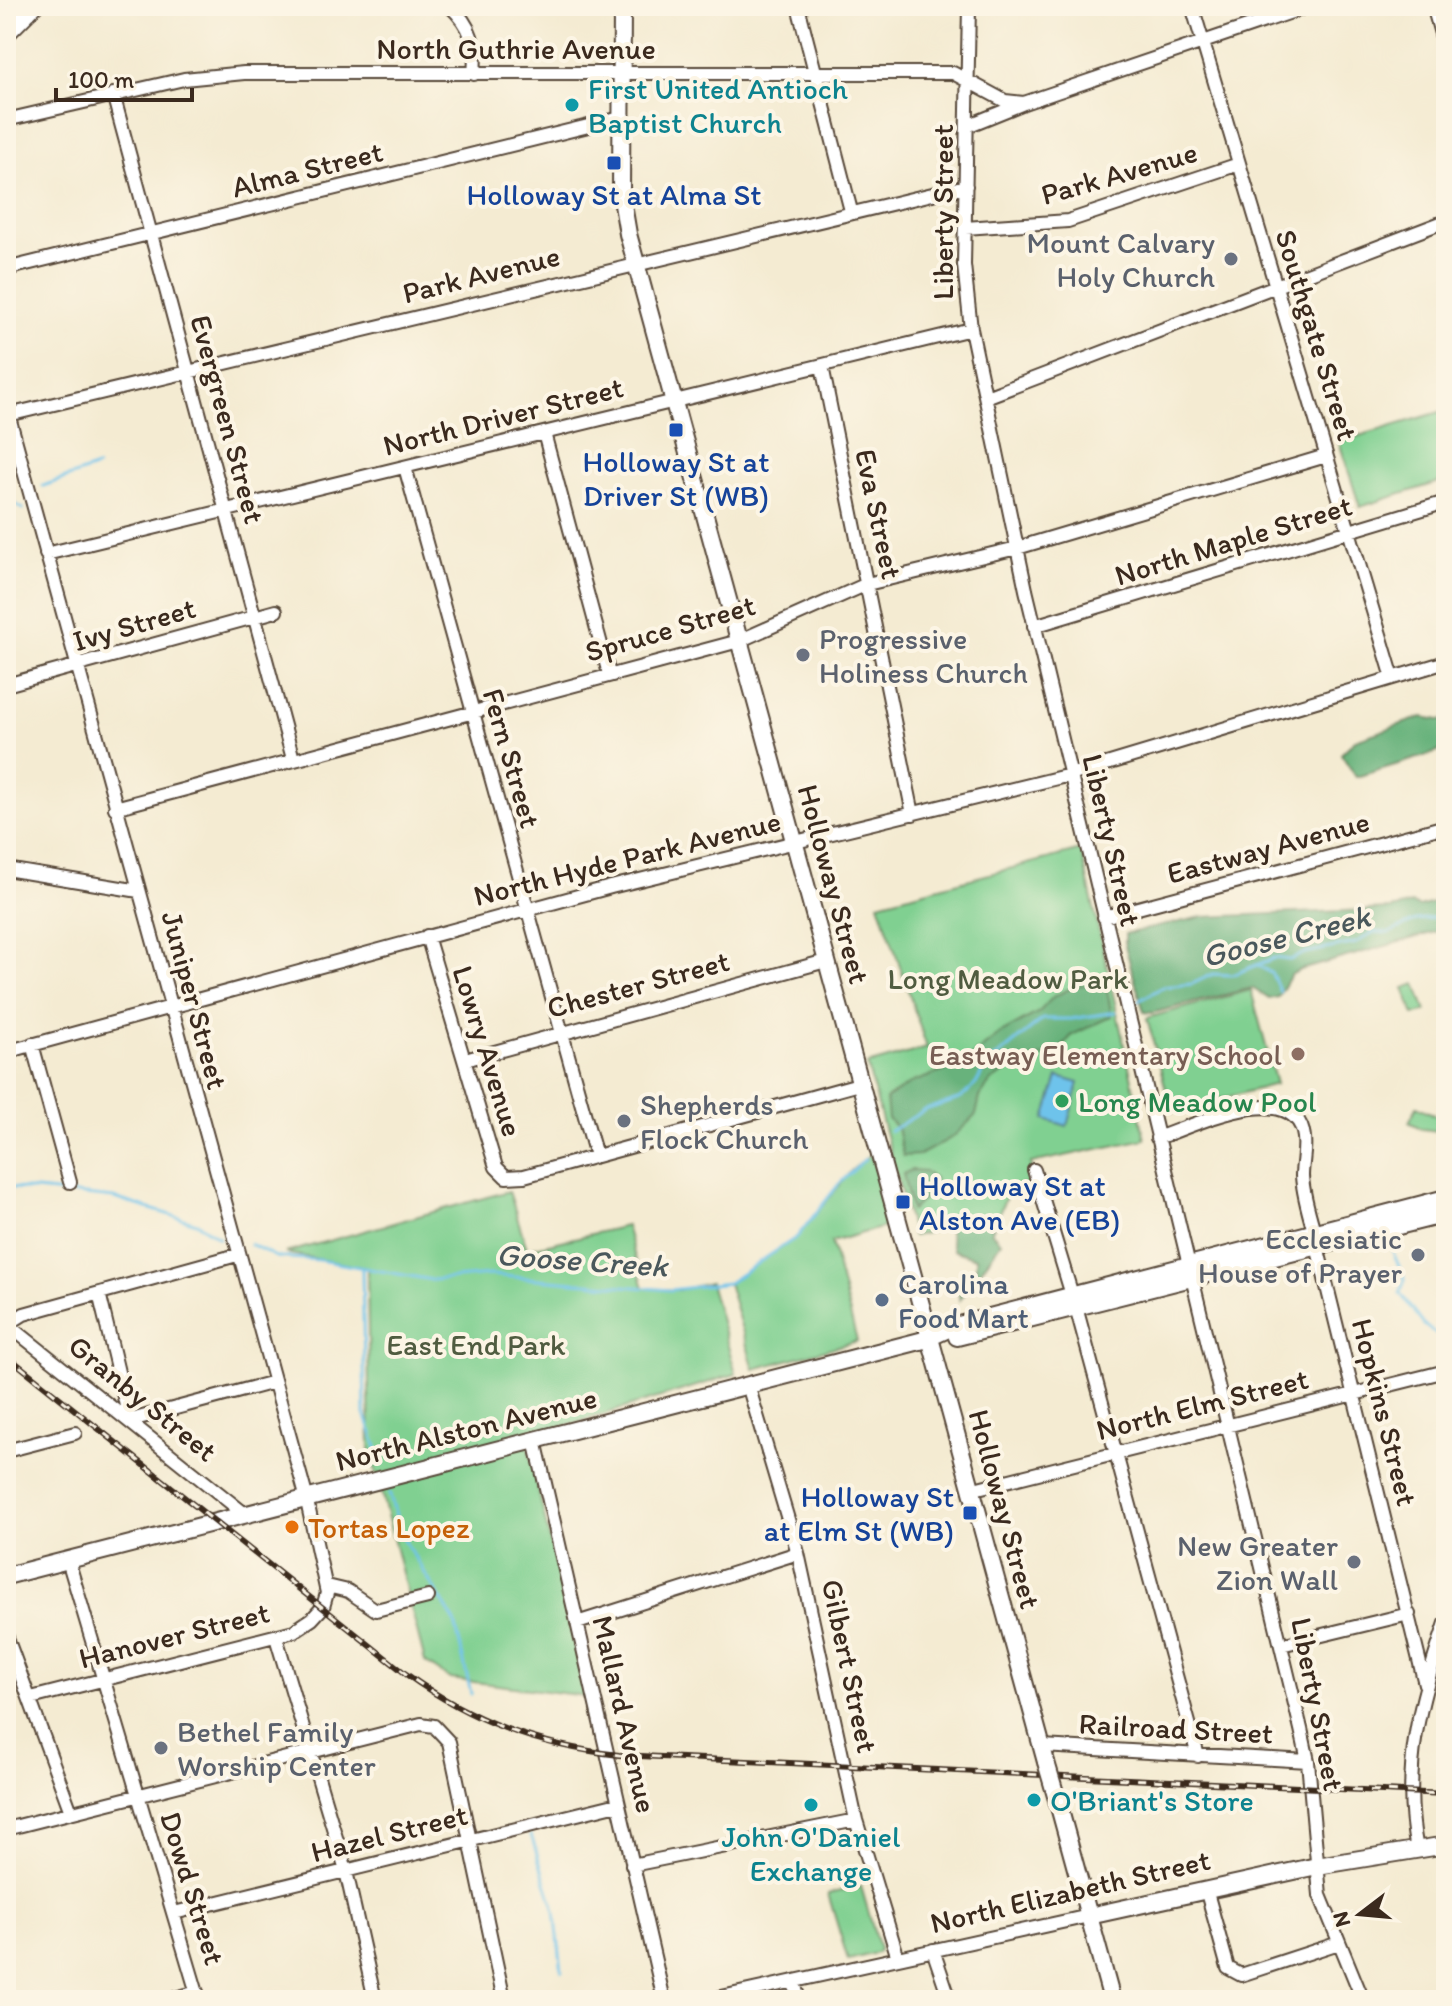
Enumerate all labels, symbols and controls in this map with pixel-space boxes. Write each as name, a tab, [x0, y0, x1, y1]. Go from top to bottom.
street label: North Guthrie Avenue	[376, 30, 656, 67]
scale bar	[56, 52, 192, 102]
text: 100 m	[68, 65, 134, 94]
place label: First United Antioch Baptist Church	[588, 70, 848, 141]
marker: First United Antioch Baptist Church	[563, 96, 581, 114]
street label: Liberty Street	[924, 124, 961, 300]
street label: Alma Street	[228, 132, 386, 206]
street label: Park Avenue	[1036, 133, 1202, 213]
marker: Holloway St at Alma St	[605, 154, 623, 172]
place label: Holloway St at Alma St	[466, 176, 762, 213]
place label: Mount Calvary Holy Church	[1027, 224, 1215, 295]
street label: Southgate Street	[1267, 225, 1367, 445]
street label: Park Avenue	[398, 237, 564, 311]
marker: Mount Calvary Holy Church	[1222, 250, 1240, 268]
street label: Evergreen Street	[182, 311, 274, 527]
street label: North Driver Street	[379, 368, 627, 464]
marker: Holloway St at Driver St (WB)	[667, 421, 685, 439]
place label: Holloway St at Driver St (WB)	[583, 443, 769, 514]
street label: Eva Street	[847, 445, 911, 583]
street label: North Maple Street	[1110, 486, 1356, 594]
street label: Spruce Street	[581, 586, 759, 670]
street label: Ivy Street	[68, 589, 200, 659]
place label: Progressive Holiness Church	[819, 620, 1028, 691]
marker: Progressive Holiness Church	[794, 646, 812, 664]
street label: Fern Street	[474, 684, 550, 832]
street label: Liberty Street	[1074, 750, 1150, 930]
street label: Holloway Street	[790, 780, 878, 988]
street label: North Hyde Park Avenue	[470, 802, 784, 914]
street label: Eastway Avenue	[1163, 802, 1373, 892]
water label: Goose Creek	[1198, 896, 1375, 975]
street label: Juniper Street	[153, 907, 237, 1093]
street label: Chester Street	[543, 942, 733, 1026]
park label: Long Meadow Park	[887, 960, 1129, 997]
street label: Lowry Avenue	[444, 961, 532, 1141]
place label: Eastway Elementary School	[929, 1036, 1283, 1073]
marker: Eastway Elementary School	[1289, 1045, 1307, 1063]
place label: Long Meadow Pool	[1078, 1083, 1317, 1120]
place label: Shepherds Flock Church	[640, 1086, 808, 1157]
marker: Long Meadow Pool	[1053, 1092, 1071, 1110]
marker: Shepherds Flock Church	[615, 1112, 633, 1130]
place label: Holloway St at Alston Ave (EB)	[919, 1167, 1120, 1238]
marker: Holloway St at Alston Ave (EB)	[894, 1193, 912, 1211]
place label: Ecclesiatic House of Prayer	[1198, 1220, 1403, 1291]
water label: Goose Creek	[495, 1235, 670, 1285]
marker: Ecclesiatic House of Prayer	[1409, 1246, 1427, 1264]
place label: Carolina Food Mart	[898, 1265, 1029, 1336]
marker: Carolina Food Mart	[873, 1291, 891, 1309]
street label: Hopkins Street	[1344, 1314, 1426, 1510]
park label: East End Park	[386, 1326, 566, 1363]
street label: Granby Street	[61, 1327, 225, 1469]
street label: North Elm Street	[1092, 1360, 1312, 1448]
street label: North Alston Avenue	[331, 1379, 601, 1479]
street label: Holloway Street	[961, 1405, 1049, 1613]
place label: Holloway St at Elm St (WB)	[764, 1478, 954, 1549]
marker: Holloway St at Elm St (WB)	[961, 1504, 979, 1522]
place label: Tortas Lopez	[308, 1509, 470, 1546]
marker: Tortas Lopez	[283, 1518, 301, 1536]
place label: New Greater Zion Wall	[1177, 1527, 1339, 1598]
marker: New Greater Zion Wall	[1345, 1553, 1363, 1571]
street label: Gilbert Street	[814, 1576, 886, 1756]
street label: Hanover Street	[75, 1593, 273, 1677]
street label: Mallard Avenue	[584, 1612, 666, 1816]
street label: Liberty Street	[1283, 1614, 1353, 1794]
street label: Railroad Street	[1078, 1704, 1274, 1752]
place label: Bethel Family Worship Center	[177, 1713, 376, 1784]
marker: Bethel Family Worship Center	[152, 1739, 170, 1757]
place label: O'Briant's Store	[1050, 1782, 1254, 1819]
marker: O'Briant's Store	[1025, 1791, 1043, 1809]
street label: Hazel Street	[307, 1796, 471, 1870]
marker: John O'Daniel Exchange	[802, 1796, 820, 1814]
street label: Dowd Street	[152, 1807, 234, 1969]
place label: John O'Daniel Exchange	[722, 1818, 901, 1889]
street label: North Elizabeth Street	[927, 1841, 1213, 1941]
north arrow	[1320, 1874, 1400, 1954]
text: N	[1326, 1909, 1356, 1930]

